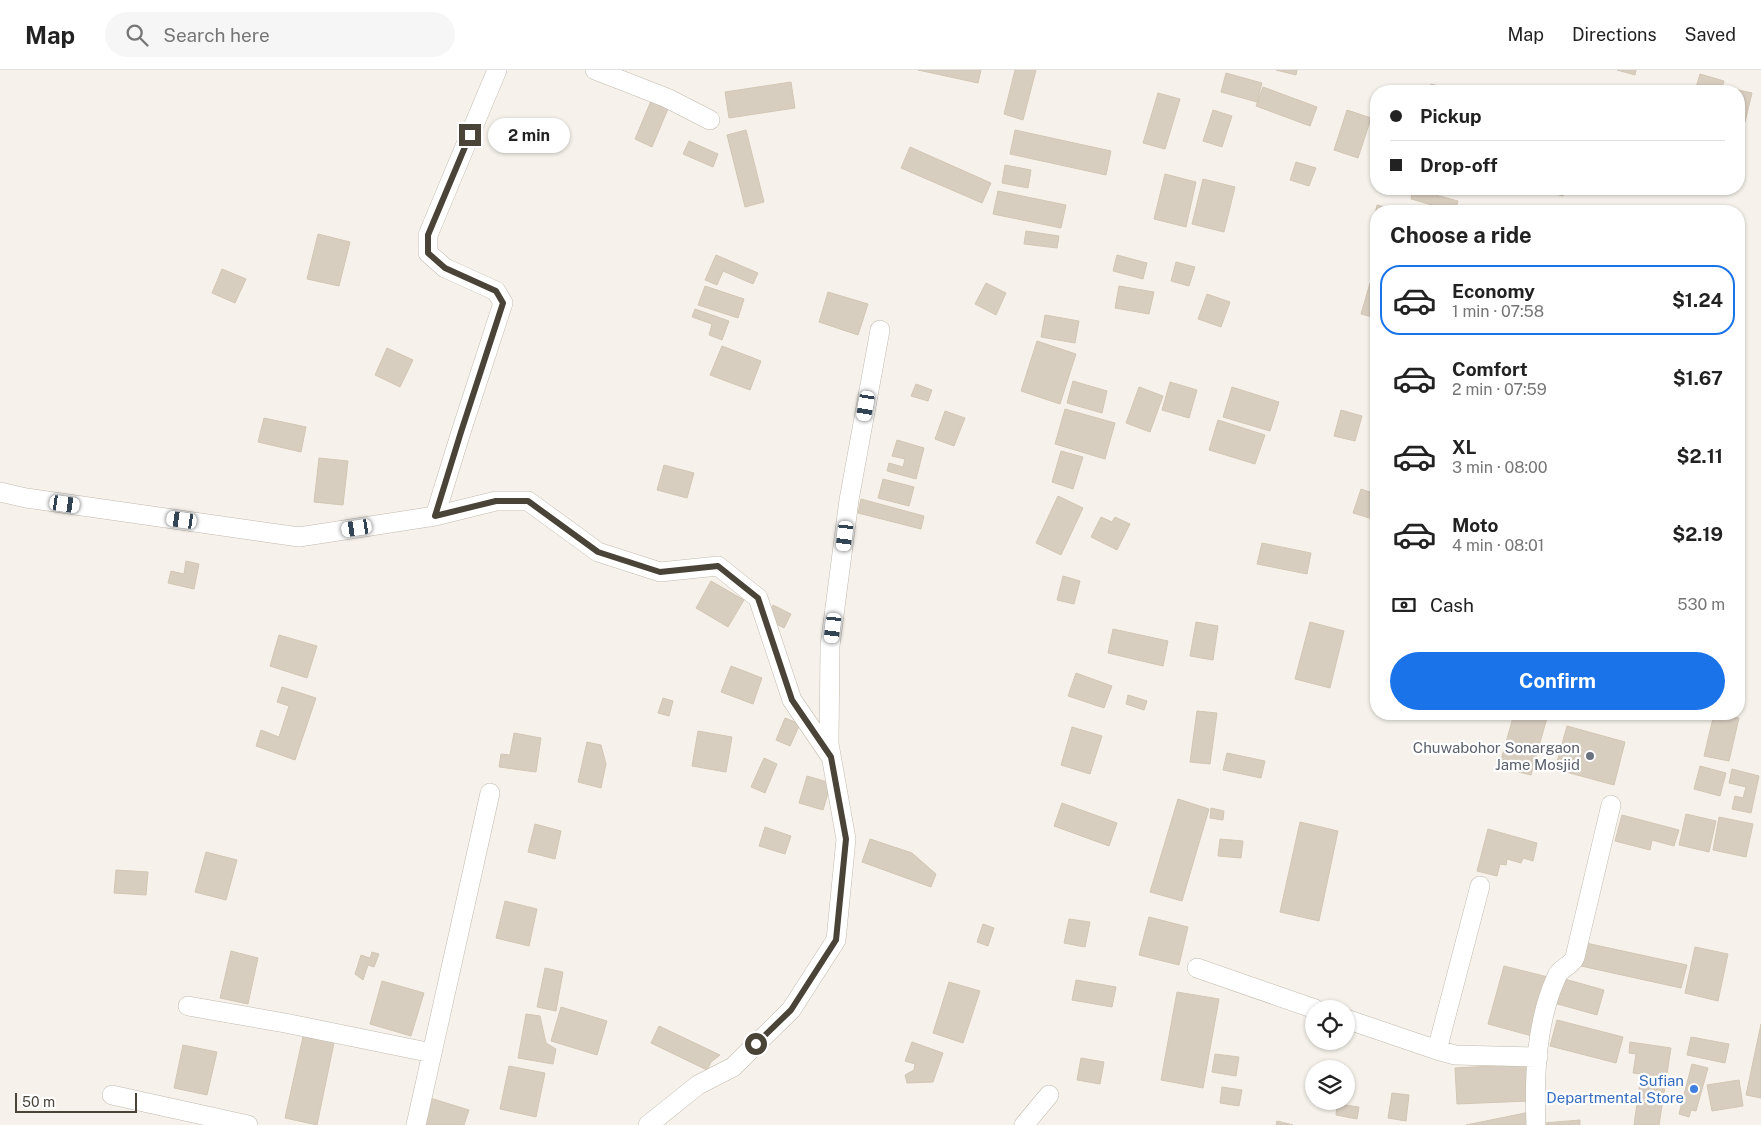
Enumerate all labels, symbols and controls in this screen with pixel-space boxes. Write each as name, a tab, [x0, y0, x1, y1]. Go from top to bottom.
search box	[105, 12, 455, 57]
text: Map	[25, 21, 75, 49]
icon: search	[123, 21, 151, 49]
text: Search here	[163, 24, 270, 46]
text: Map	[1507, 24, 1544, 45]
text: Directions	[1572, 24, 1657, 45]
text: Saved	[1685, 24, 1736, 45]
text: Pickup	[1420, 105, 1482, 127]
callout: 2 min	[488, 118, 570, 152]
route end	[459, 124, 481, 146]
text: 2 min	[508, 126, 550, 145]
text: Drop-off	[1420, 154, 1497, 176]
text: Choose a ride	[1390, 222, 1532, 248]
icon: car	[1392, 278, 1437, 323]
text: Economy	[1452, 280, 1535, 302]
text: $1.24	[1672, 289, 1723, 311]
text: 1 min · 07:58	[1452, 302, 1544, 321]
icon: car	[1392, 356, 1437, 401]
text: Comfort	[1452, 358, 1528, 380]
text: $1.67	[1673, 367, 1723, 389]
text: 2 min · 07:59	[1452, 380, 1547, 399]
car	[856, 390, 875, 422]
icon: car	[1392, 434, 1437, 479]
text: XL	[1452, 436, 1477, 458]
text: $2.11	[1677, 445, 1723, 467]
text: 3 min · 08:00	[1452, 458, 1548, 477]
car	[49, 494, 80, 514]
car	[166, 510, 197, 530]
icon: car	[1392, 512, 1437, 557]
text: Moto	[1452, 514, 1498, 536]
car	[341, 518, 372, 538]
car	[835, 520, 854, 552]
text: $2.19	[1672, 523, 1723, 545]
text: 4 min · 08:01	[1452, 536, 1544, 555]
icon: cash	[1390, 591, 1418, 619]
text: Cash	[1430, 594, 1474, 616]
text: 530 m	[1677, 595, 1725, 614]
car	[823, 612, 842, 644]
button: Confirm	[1390, 652, 1725, 710]
place label: Chuwabohor Sonargaon Jame Mosjid	[1413, 739, 1580, 773]
marker: Chuwabohor Sonargaon Jame Mosjid	[1584, 750, 1596, 762]
map controls	[1305, 1000, 1355, 1110]
button: locate	[1305, 1000, 1355, 1050]
route start	[745, 1033, 767, 1055]
button: layers	[1305, 1060, 1355, 1110]
place label: Sufian Departmental Store	[1546, 1072, 1684, 1106]
marker: Sufian Departmental Store	[1688, 1083, 1700, 1095]
scale bar	[15, 1090, 138, 1113]
text: 50 m	[22, 1094, 55, 1110]

